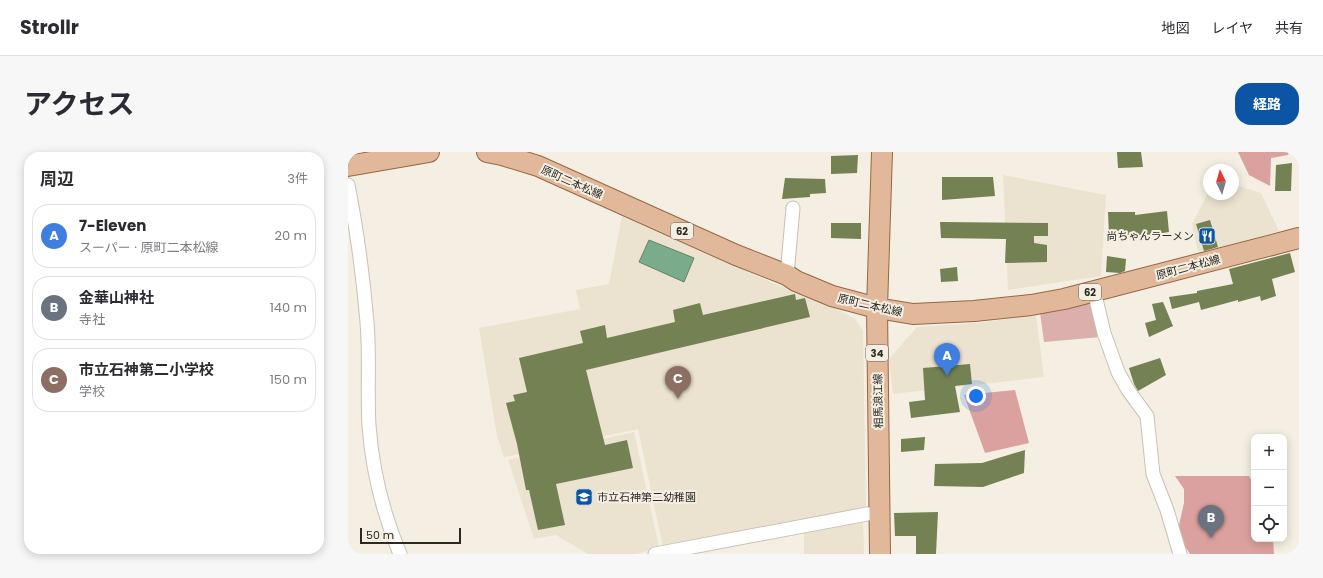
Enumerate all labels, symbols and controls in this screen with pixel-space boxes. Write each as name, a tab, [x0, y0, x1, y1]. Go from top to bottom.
text: Strollr	[20, 14, 79, 41]
text: 地図	[1161, 18, 1189, 38]
text: レイヤ	[1211, 18, 1253, 38]
text: 共有	[1275, 18, 1303, 38]
button: 経路	[1235, 83, 1299, 125]
text: アクセス	[24, 85, 135, 124]
street label: 原町二本松線	[539, 161, 605, 203]
north arrow	[1203, 164, 1239, 200]
text: 周辺	[40, 167, 74, 191]
text: 3件	[287, 169, 308, 188]
text: 7-Eleven	[79, 215, 146, 236]
road number: 62	[671, 223, 693, 239]
text: A	[49, 226, 59, 245]
text: 20 m	[274, 226, 307, 245]
restaurant icon: 尚ちゃんラーメン	[1197, 226, 1217, 246]
place label: 尚ちゃんラーメン	[1106, 228, 1194, 244]
text: スーパー · 原町二本松線	[79, 238, 219, 257]
street label: 原町二本松線	[1154, 251, 1222, 283]
road number: 62	[1079, 284, 1101, 300]
text: 金華山神社	[79, 287, 154, 308]
street label: 原町二本松線	[836, 290, 904, 320]
text: B	[50, 298, 58, 317]
text: 140 m	[270, 298, 307, 317]
text: 寺社	[79, 310, 105, 329]
pin: A	[934, 343, 960, 376]
road number: 34	[866, 345, 888, 361]
text: 市立石神第二小学校	[79, 359, 214, 380]
pin: C	[665, 366, 691, 399]
text: C	[49, 370, 59, 389]
text: 150 m	[270, 370, 307, 389]
street label: 相馬浪江線	[870, 373, 886, 429]
text: 学校	[79, 382, 105, 401]
your location	[966, 386, 986, 406]
map controls	[1251, 434, 1287, 542]
button: +	[1251, 434, 1287, 470]
button: −	[1251, 470, 1287, 506]
school or university icon: 市立石神第二幼稚園	[574, 487, 594, 507]
place label: 市立石神第二幼稚園	[597, 489, 696, 505]
pin: B	[1198, 505, 1224, 538]
button: locate	[1251, 506, 1287, 542]
scale bar	[360, 526, 461, 545]
text: 50 m	[366, 527, 394, 543]

